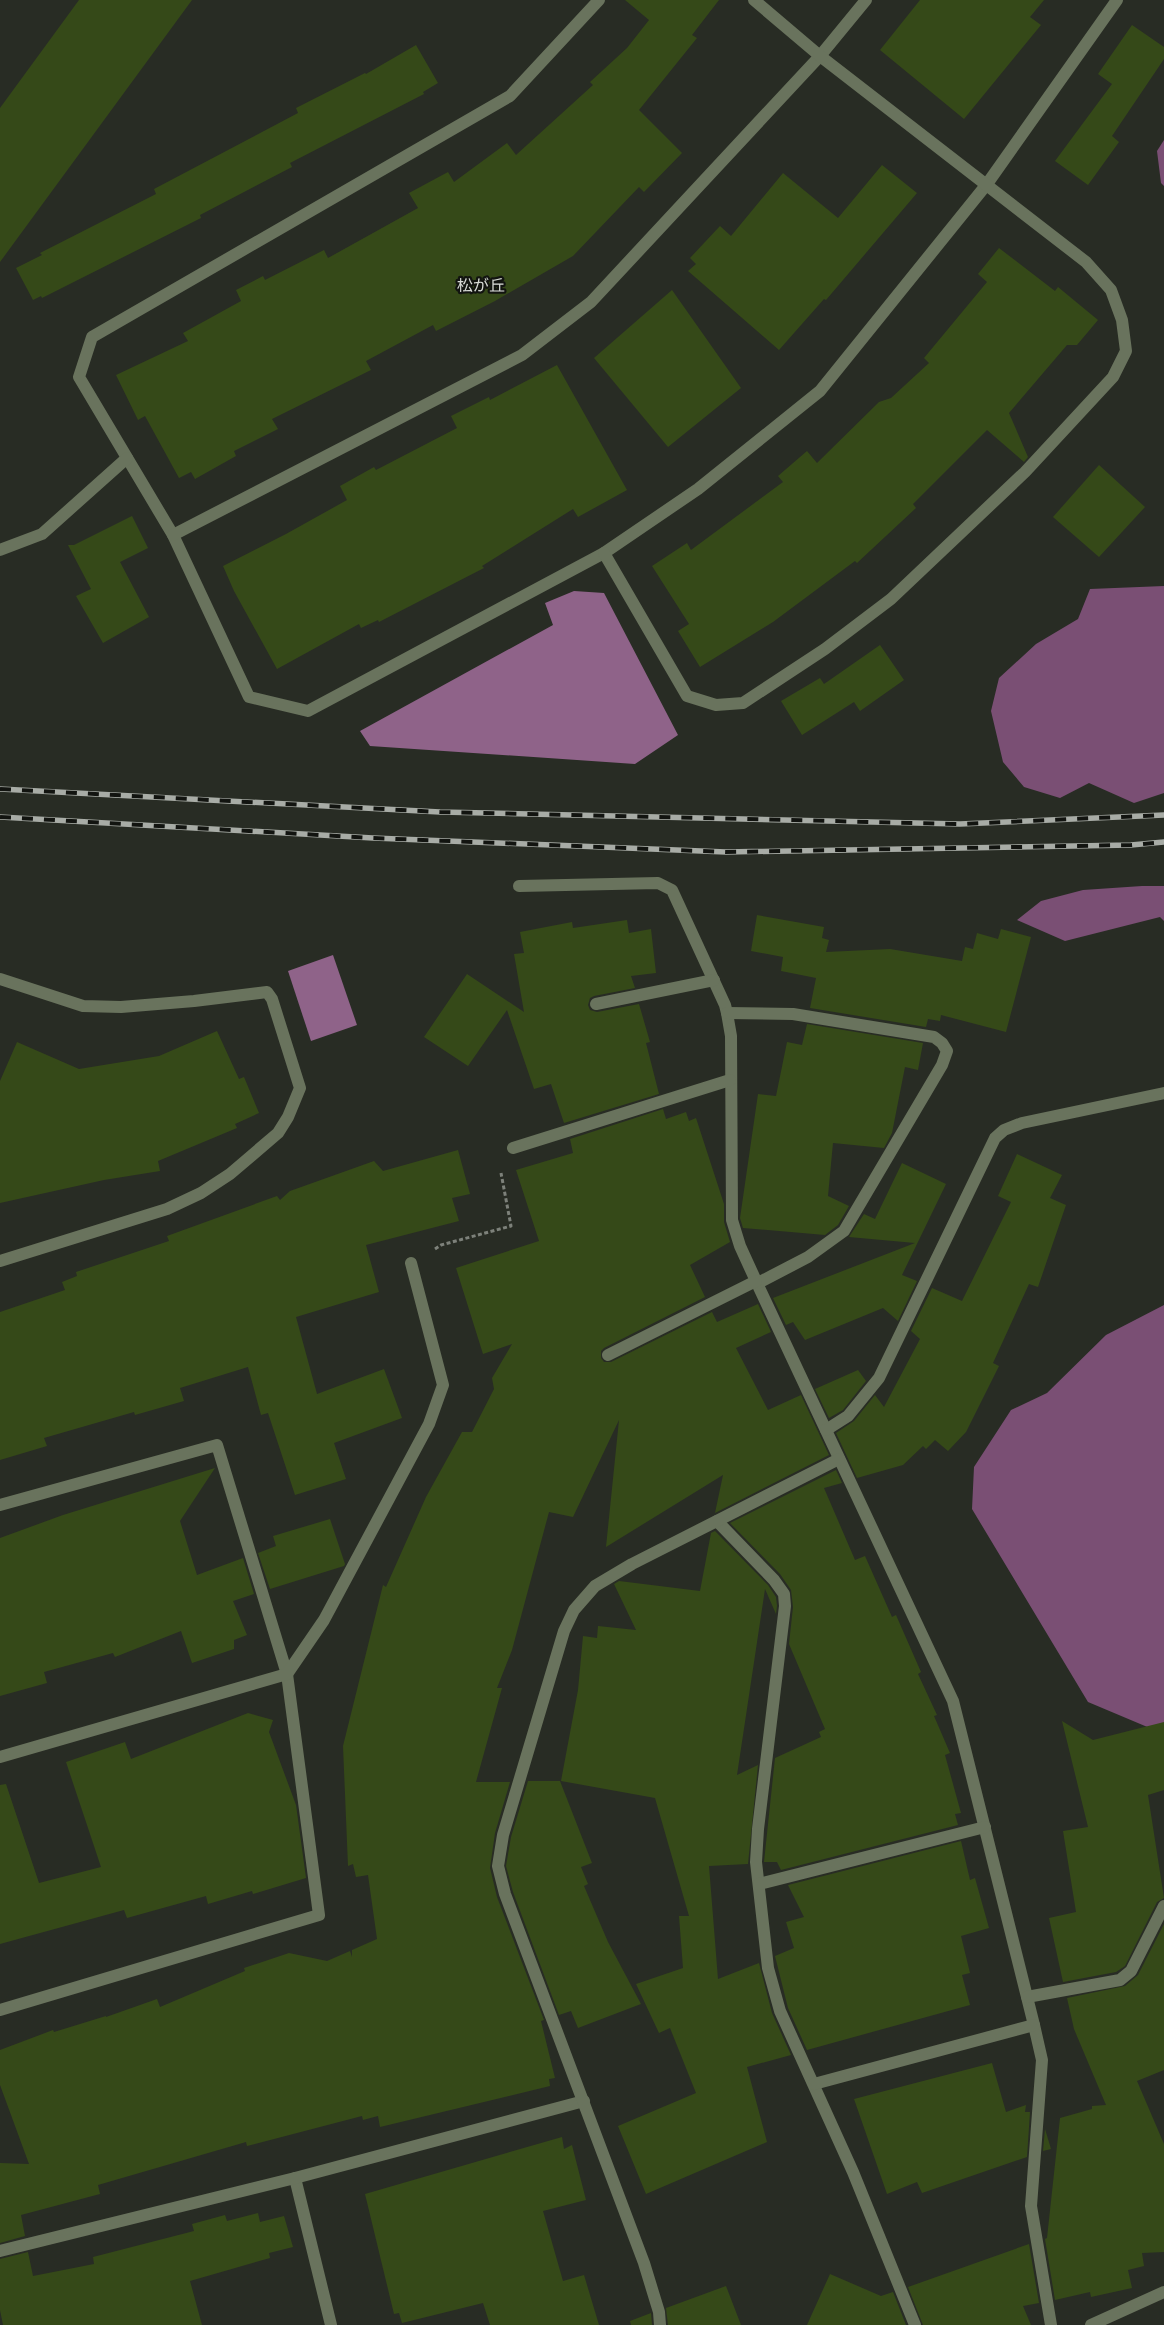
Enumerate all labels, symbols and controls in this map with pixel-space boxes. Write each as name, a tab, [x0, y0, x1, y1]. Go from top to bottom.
district label: 松が丘	[457, 275, 505, 297]

